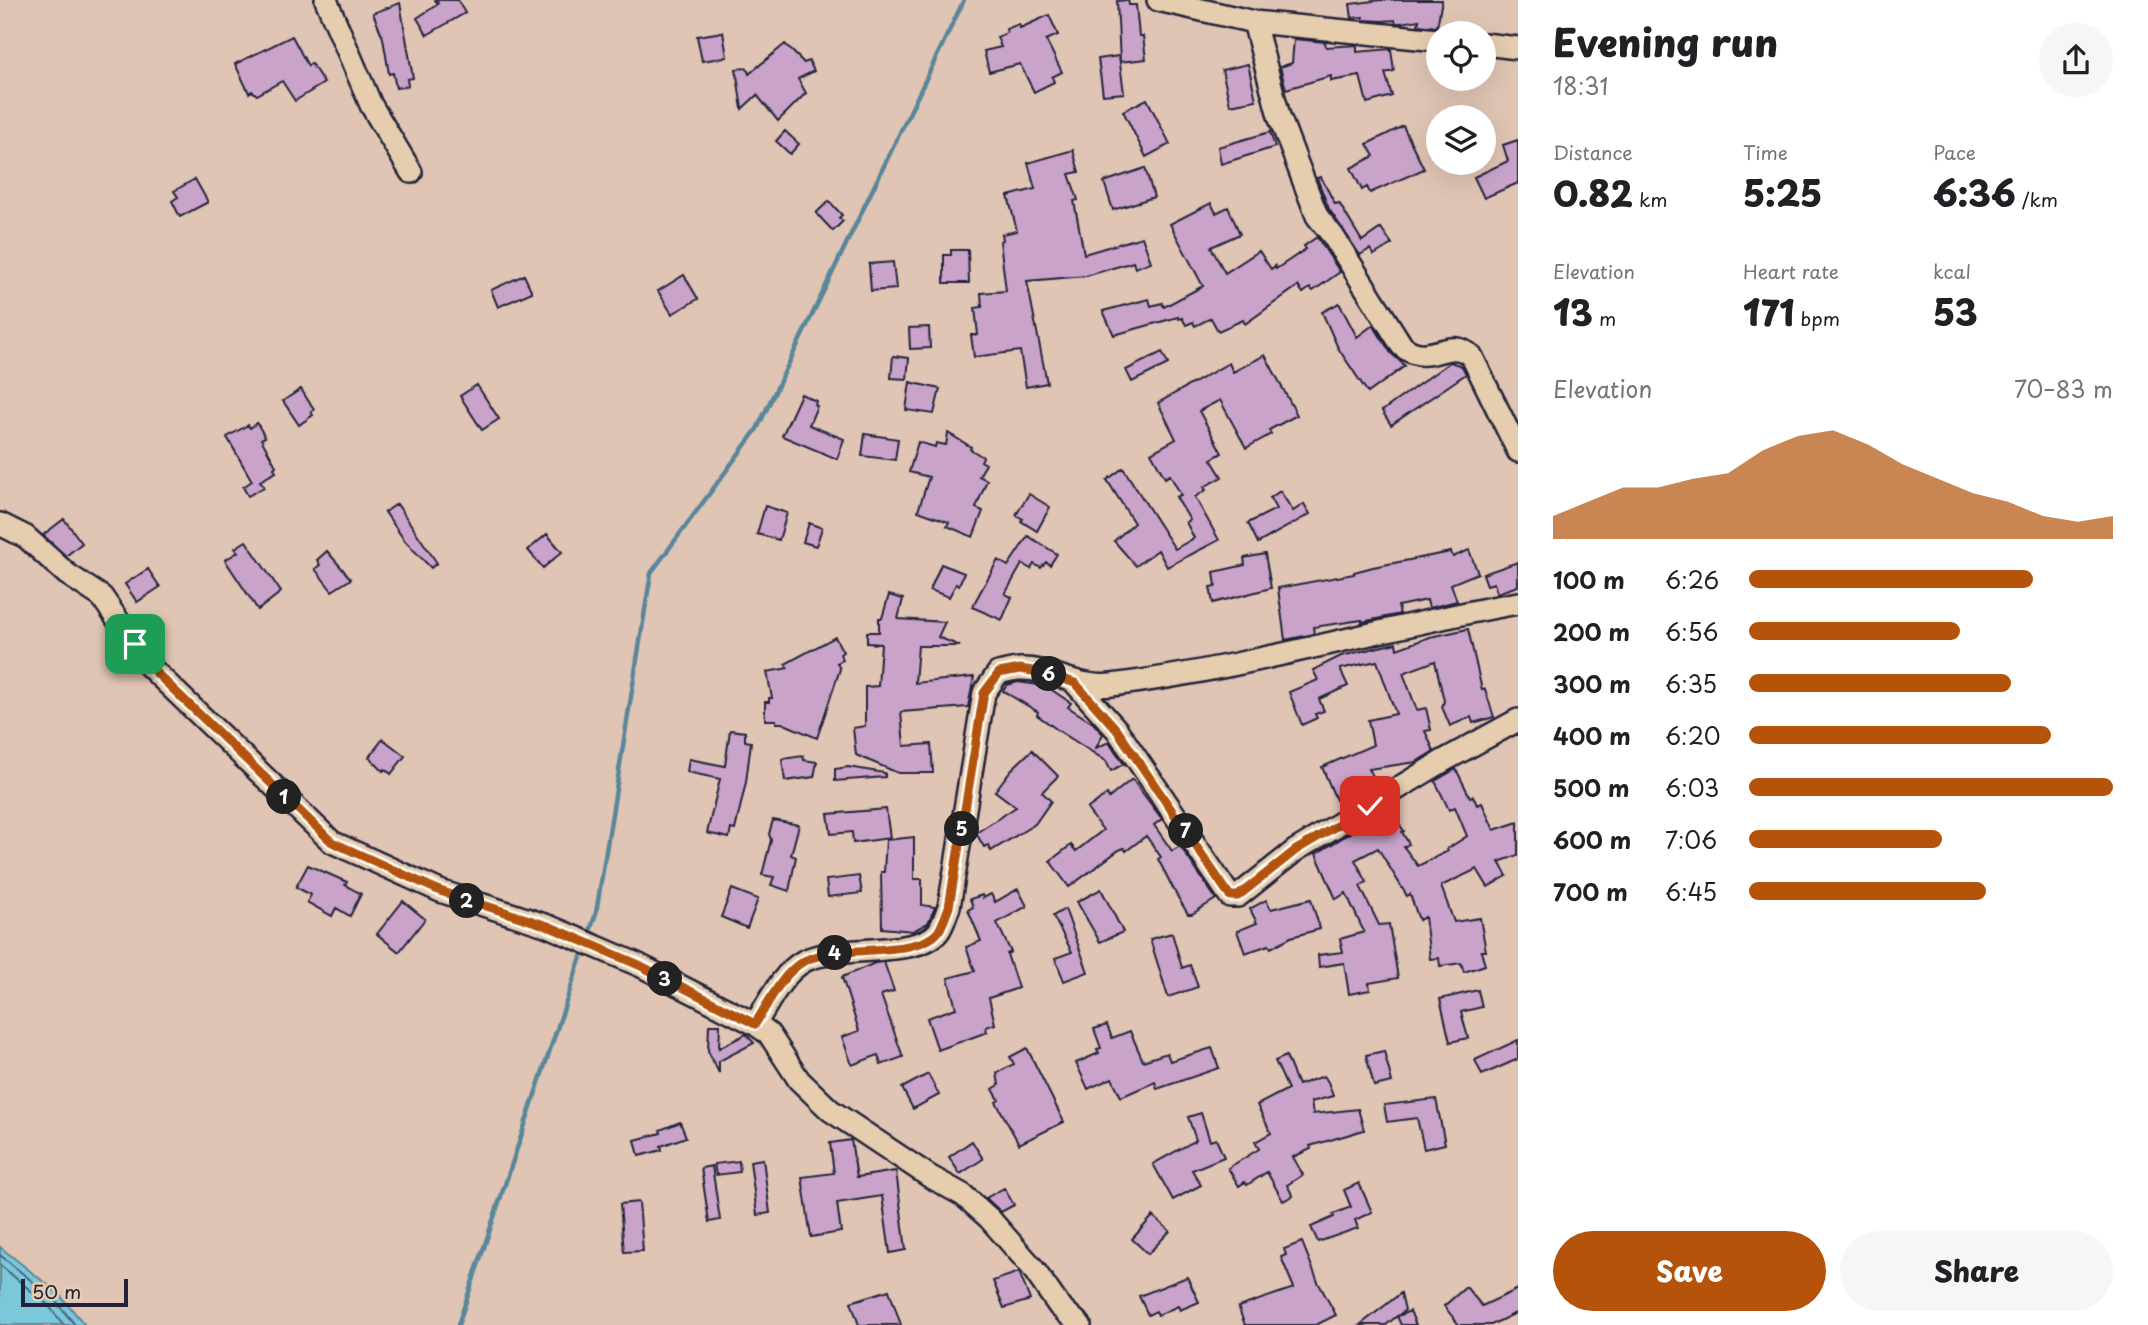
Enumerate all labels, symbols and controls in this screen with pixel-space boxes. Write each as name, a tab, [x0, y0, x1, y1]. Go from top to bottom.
text: Evening run	[1553, 13, 1778, 70]
map controls	[1426, 21, 1496, 175]
button: locate	[1426, 21, 1496, 91]
button: share	[2039, 23, 2113, 97]
text: 18:31	[1553, 68, 1608, 103]
button: layers	[1426, 105, 1496, 175]
text: Distance	[1553, 138, 1633, 166]
text: Time	[1743, 138, 1788, 166]
text: Pace	[1933, 138, 1976, 166]
text: 0.82	[1553, 166, 1633, 219]
text: 5:25	[1743, 166, 1822, 219]
text: 6:36	[1933, 166, 2016, 219]
text: km	[1633, 185, 1668, 213]
text: /km	[2016, 185, 2058, 213]
text: Elevation	[1553, 257, 1635, 285]
text: Heart rate	[1743, 257, 1839, 285]
text: kcal	[1933, 257, 1971, 285]
text: 13	[1553, 285, 1593, 338]
text: 171	[1743, 285, 1794, 338]
text: 53	[1933, 285, 1978, 338]
text: m	[1593, 304, 1616, 332]
text: bpm	[1794, 304, 1840, 332]
text: Elevation	[1553, 371, 1652, 406]
text: 70–83 m	[2014, 371, 2113, 406]
text: 100 m	[1553, 562, 1625, 597]
text: 6:26	[1665, 562, 1719, 597]
pin	[105, 614, 165, 674]
text: 200 m	[1553, 614, 1630, 649]
text: 6:56	[1665, 614, 1718, 649]
icon: arrive	[116, 625, 154, 663]
pin: 6	[1032, 656, 1066, 692]
text: 6	[1042, 659, 1055, 687]
text: 300 m	[1553, 666, 1631, 701]
text: 6:35	[1665, 666, 1717, 701]
text: 400 m	[1553, 718, 1631, 753]
text: 6:20	[1665, 718, 1721, 753]
text: 500 m	[1553, 770, 1630, 805]
text: 6:03	[1665, 770, 1719, 805]
pin	[1340, 776, 1400, 836]
pin: 1	[266, 780, 302, 814]
text: 1	[279, 782, 288, 810]
icon: check	[1351, 787, 1389, 825]
pin: 5	[944, 812, 979, 846]
text: 5	[955, 814, 968, 842]
pin: 7	[1168, 814, 1204, 848]
text: 7	[1180, 816, 1191, 844]
text: 600 m	[1553, 822, 1631, 857]
text: 7:06	[1665, 822, 1717, 857]
text: 700 m	[1553, 874, 1628, 909]
text: 6:45	[1665, 874, 1717, 909]
pin: 2	[449, 884, 484, 918]
text: 2	[460, 886, 473, 914]
pin: 4	[818, 936, 852, 970]
text: 4	[828, 938, 841, 966]
pin: 3	[648, 962, 682, 996]
text: 3	[658, 964, 671, 992]
button: Save	[1553, 1231, 1826, 1311]
button: Share	[1840, 1231, 2113, 1311]
scale bar	[21, 1276, 128, 1308]
text: 50 m	[32, 1277, 81, 1305]

